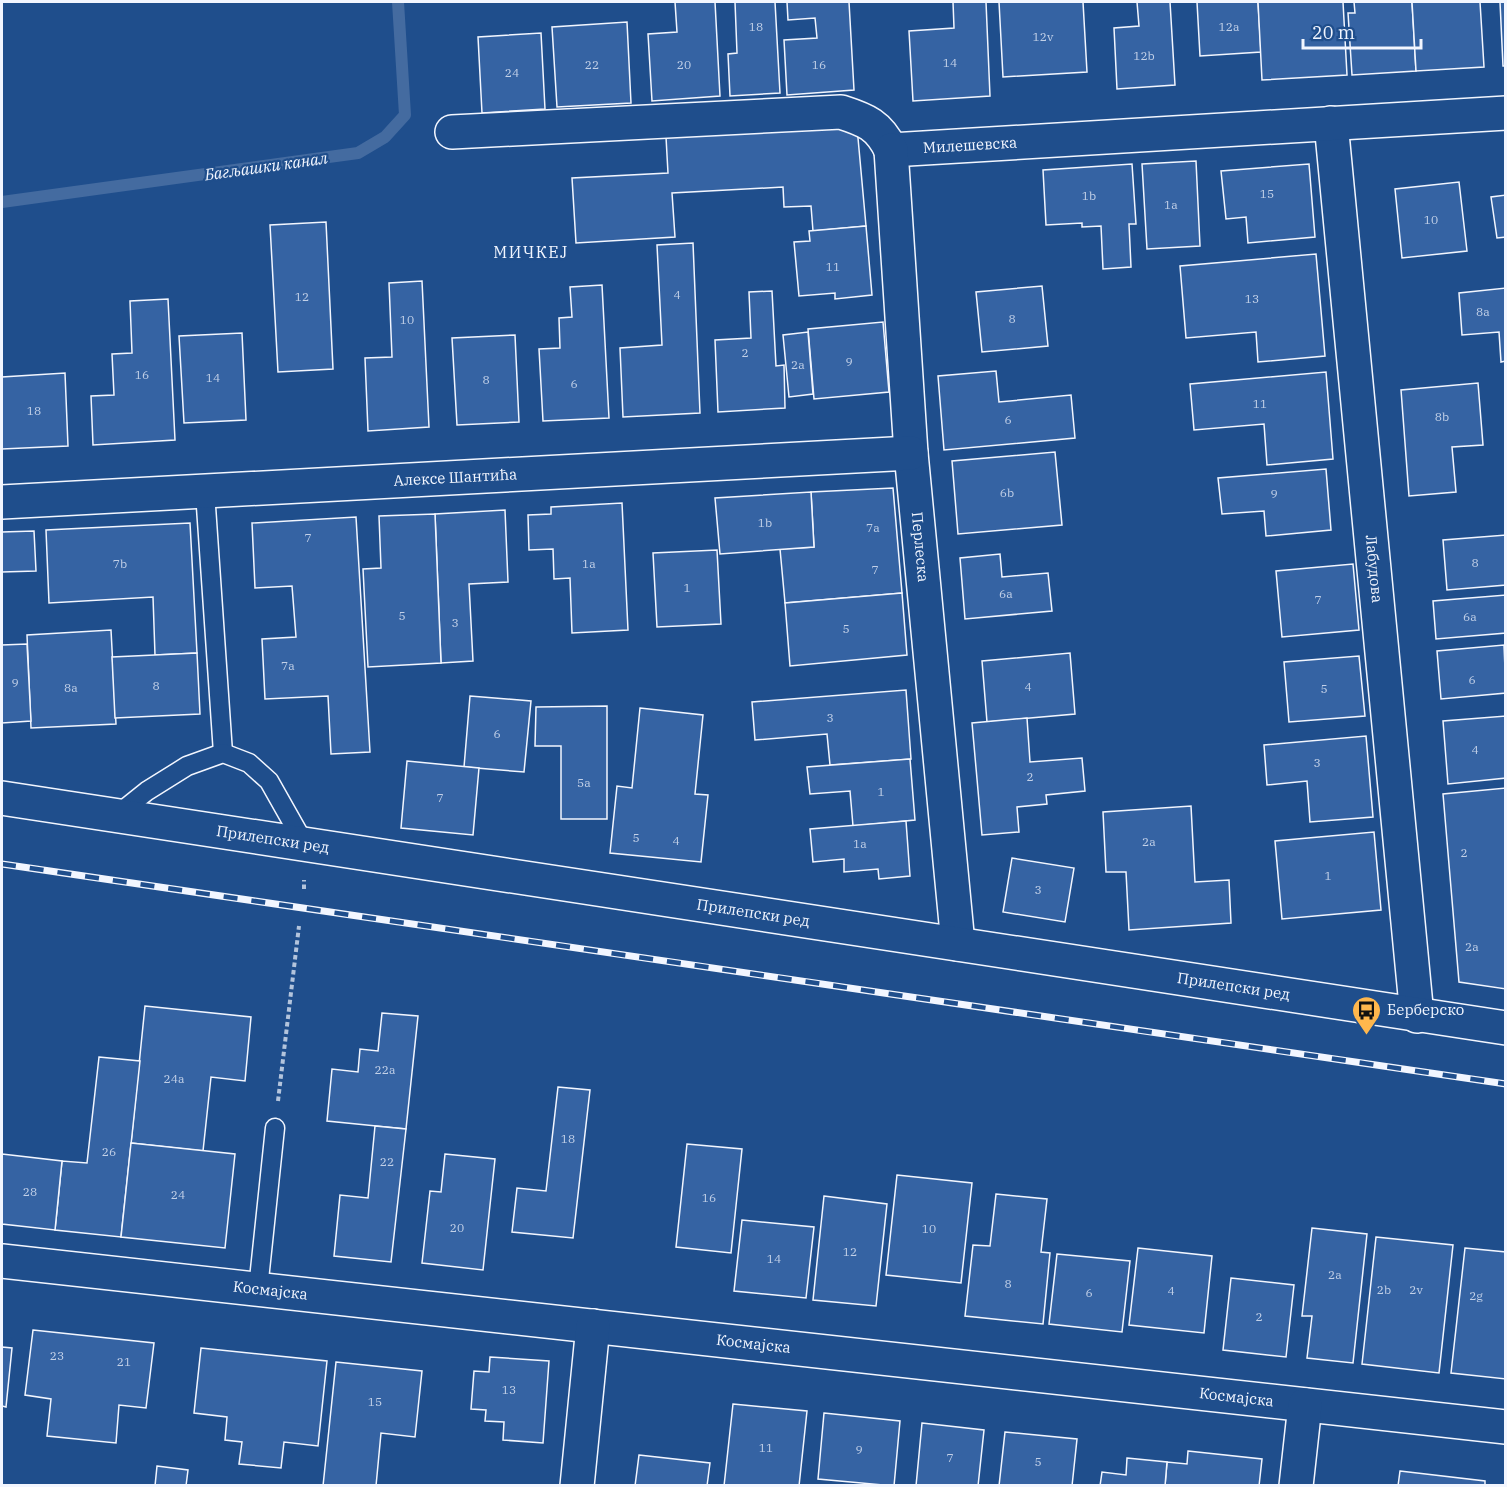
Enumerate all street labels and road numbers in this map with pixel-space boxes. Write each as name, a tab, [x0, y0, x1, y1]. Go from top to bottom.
street label: Милешевска	[922, 132, 1018, 157]
street label: Алексе Шантића	[393, 464, 518, 490]
street label: Перлеска	[908, 511, 933, 583]
street label: Лабудова	[1362, 534, 1387, 604]
street label: Прилепски ред	[215, 821, 331, 857]
street label: Прилепски ред	[695, 894, 811, 930]
street label: Прилепски ред	[1176, 968, 1292, 1004]
street label: Космајска	[232, 1277, 309, 1304]
street label: Космајска	[715, 1330, 792, 1357]
street label: Космајска	[1198, 1383, 1275, 1410]

